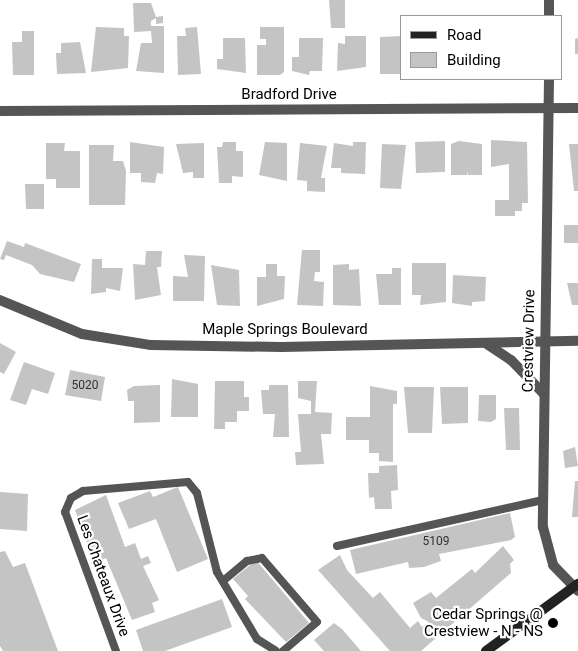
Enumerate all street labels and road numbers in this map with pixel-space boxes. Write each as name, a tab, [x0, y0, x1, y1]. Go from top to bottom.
street label: Bradford Drive	[241, 86, 337, 104]
street label: Crestview Drive	[519, 289, 539, 393]
street label: Maple Springs Boulevard	[202, 321, 368, 339]
street label: Les Chateaux Drive	[73, 513, 133, 639]

